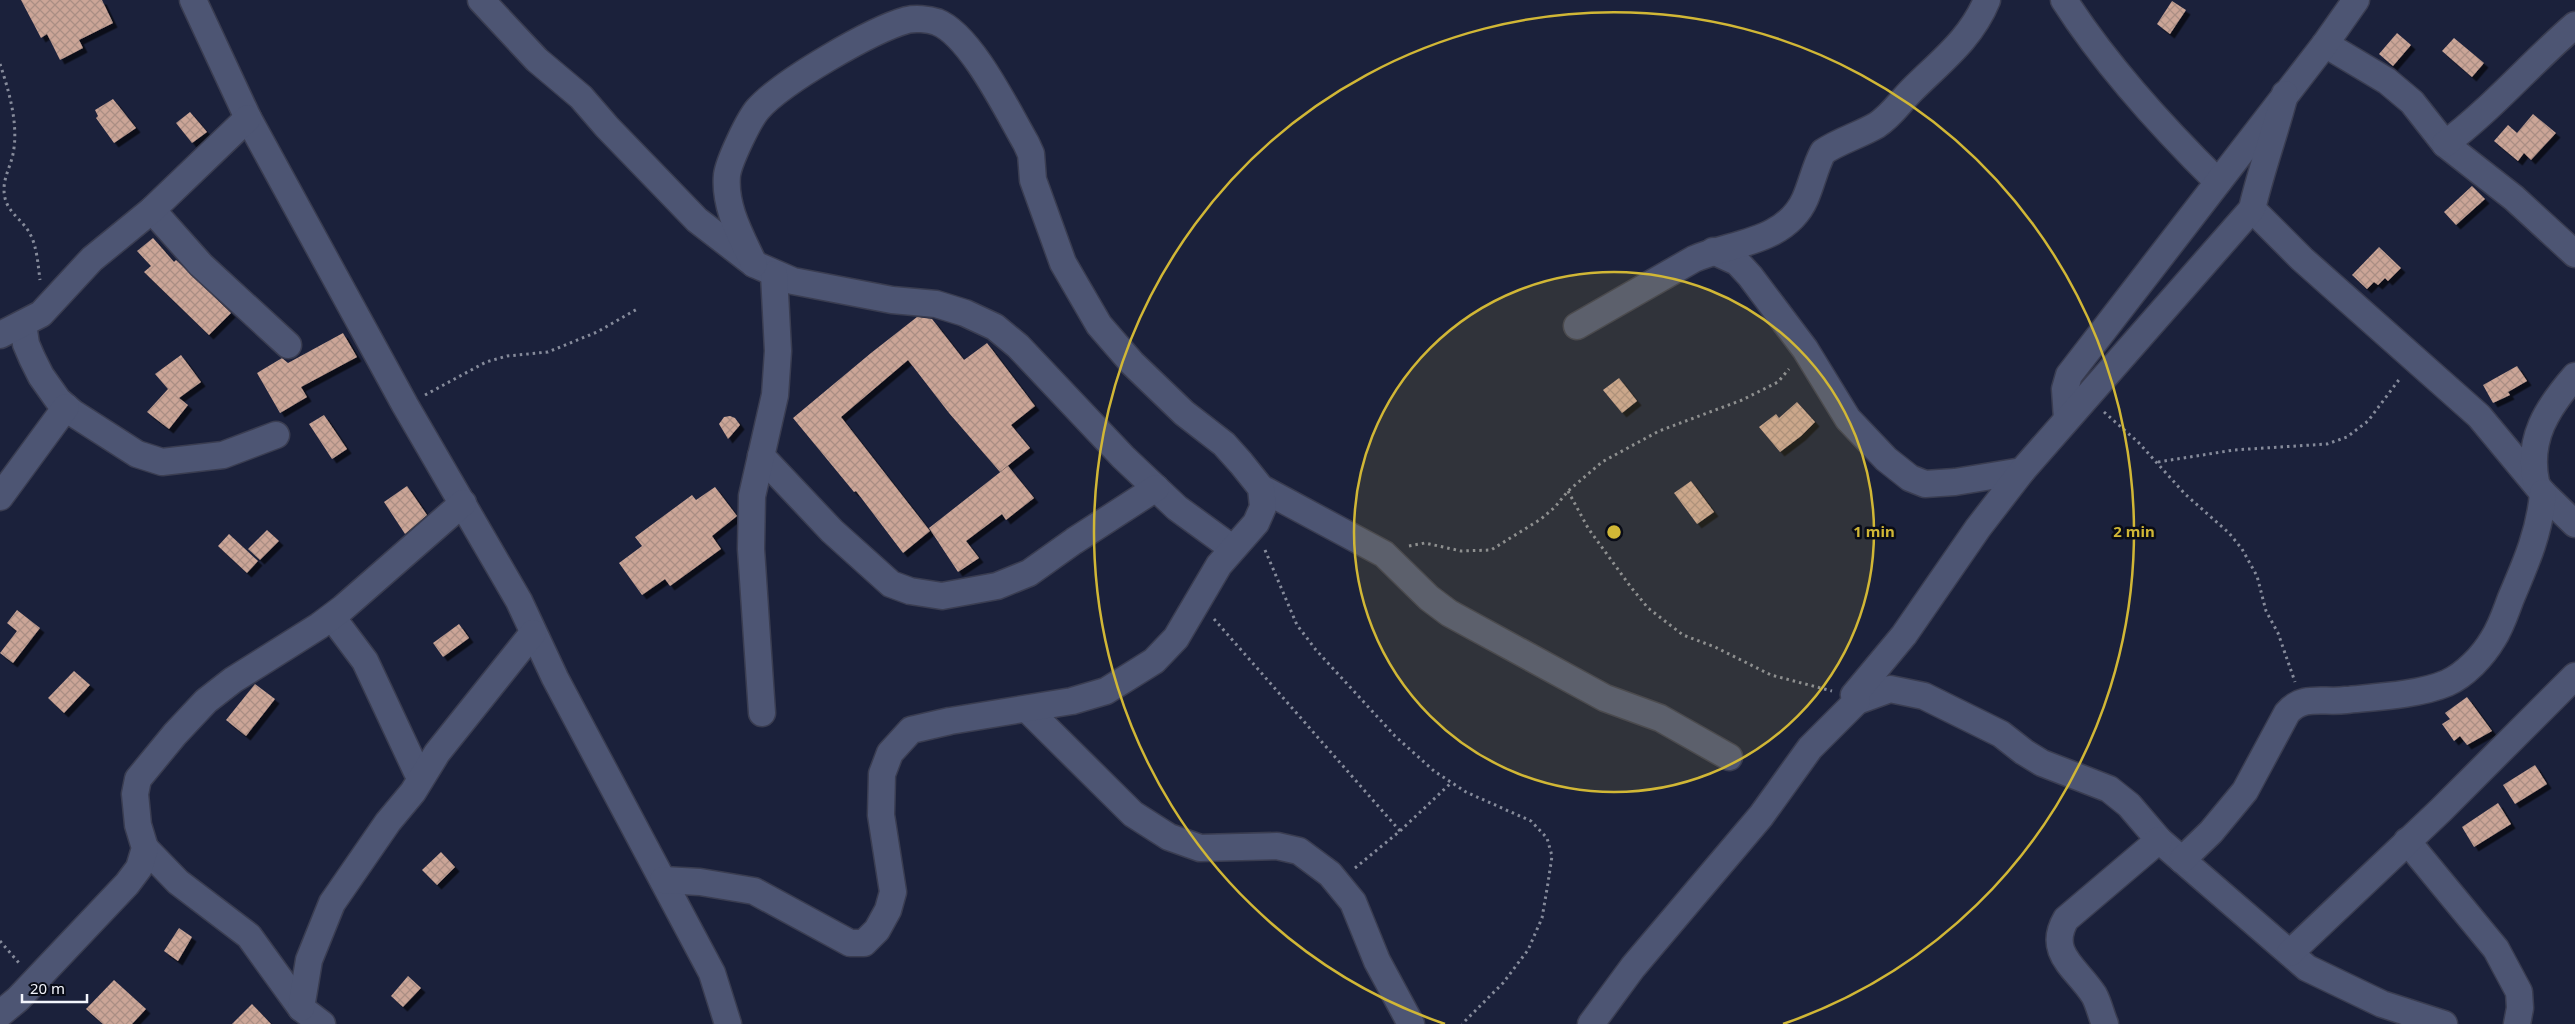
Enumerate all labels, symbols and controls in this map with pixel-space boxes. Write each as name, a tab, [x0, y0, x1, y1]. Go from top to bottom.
text: 1 min	[1853, 521, 1895, 541]
text: 2 min	[2113, 521, 2155, 541]
centre of rings	[1605, 523, 1623, 541]
scale bar	[22, 972, 88, 1004]
text: 20 m	[30, 978, 65, 998]

